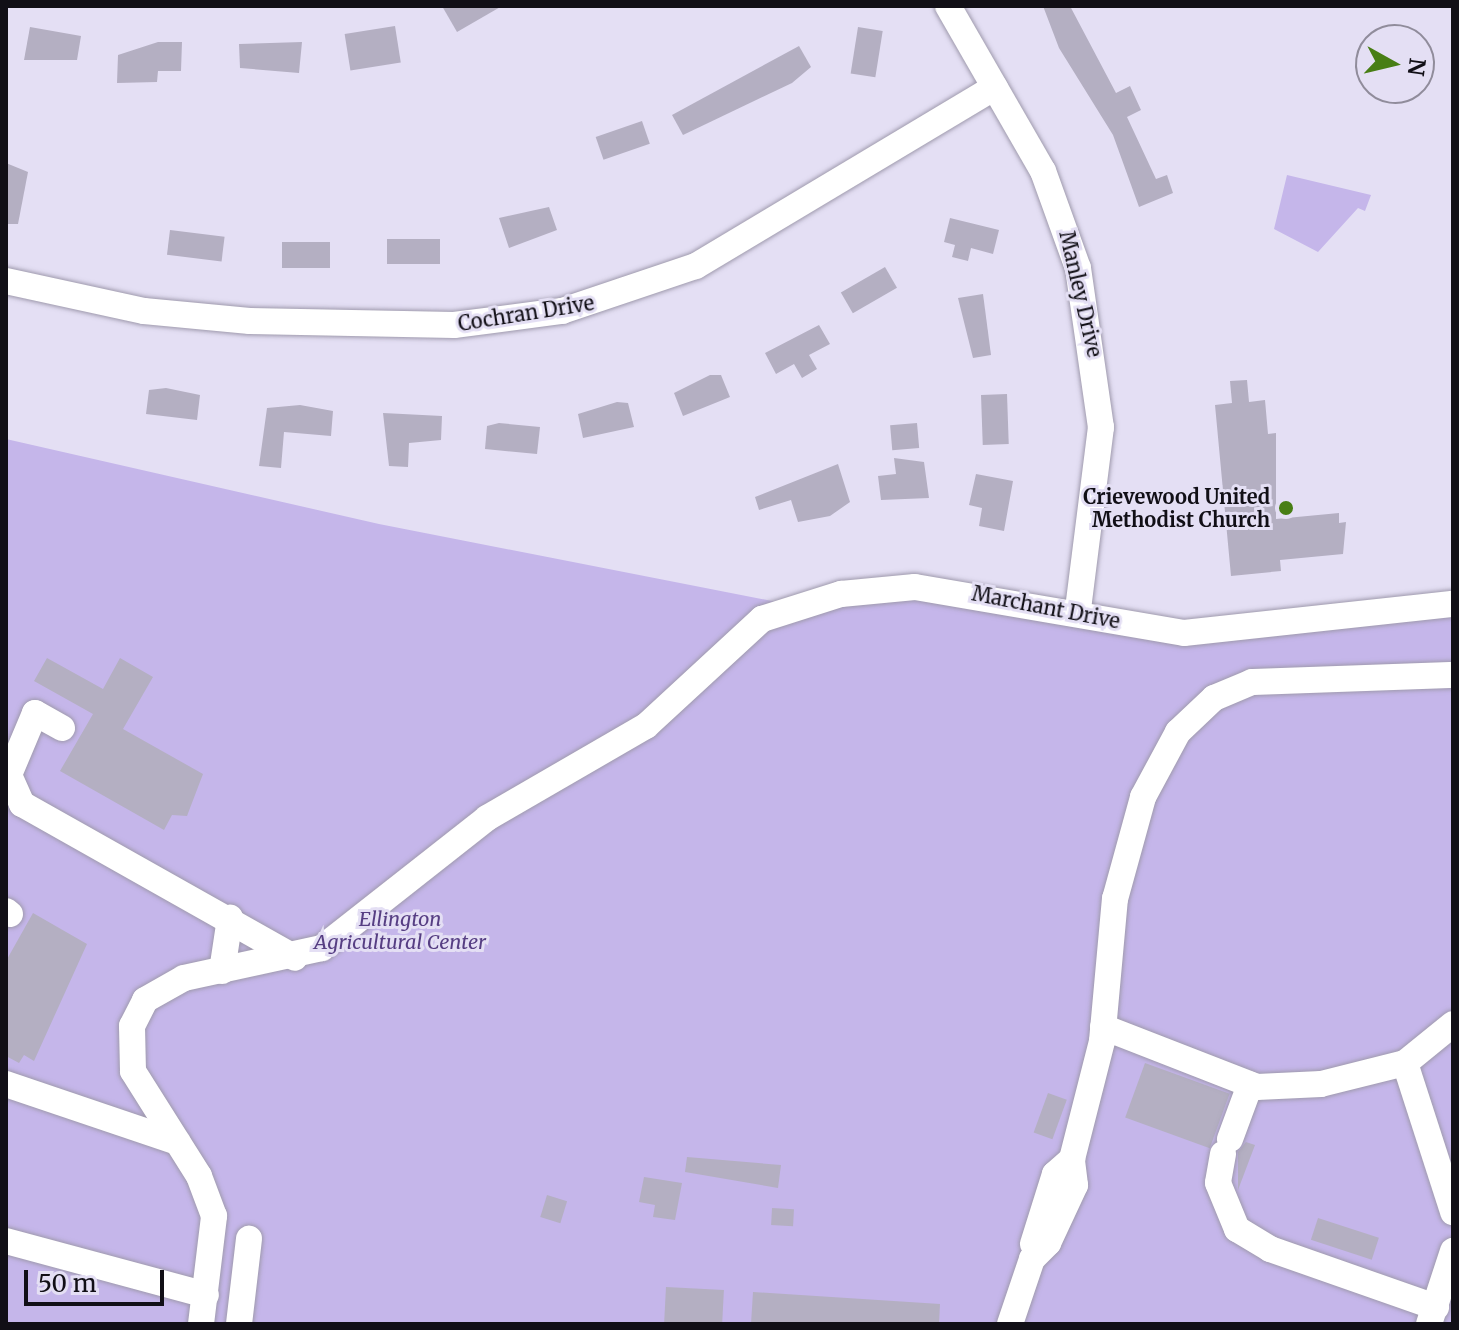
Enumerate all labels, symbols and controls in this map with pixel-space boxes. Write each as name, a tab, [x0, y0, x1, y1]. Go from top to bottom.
north arrow	[1355, 24, 1435, 104]
text: N	[1402, 56, 1432, 78]
street label: Manley Drive	[1055, 229, 1107, 359]
street label: Cochran Drive	[456, 290, 596, 336]
place label: Crievewood United Methodist Church	[1083, 484, 1270, 531]
marker: Crievewood United Methodist Church	[1277, 499, 1295, 517]
street label: Marchant Drive	[970, 581, 1122, 633]
park label: Ellington Agricultural Center	[314, 907, 486, 954]
scale bar	[28, 1254, 168, 1304]
text: 50 m	[38, 1268, 97, 1299]

